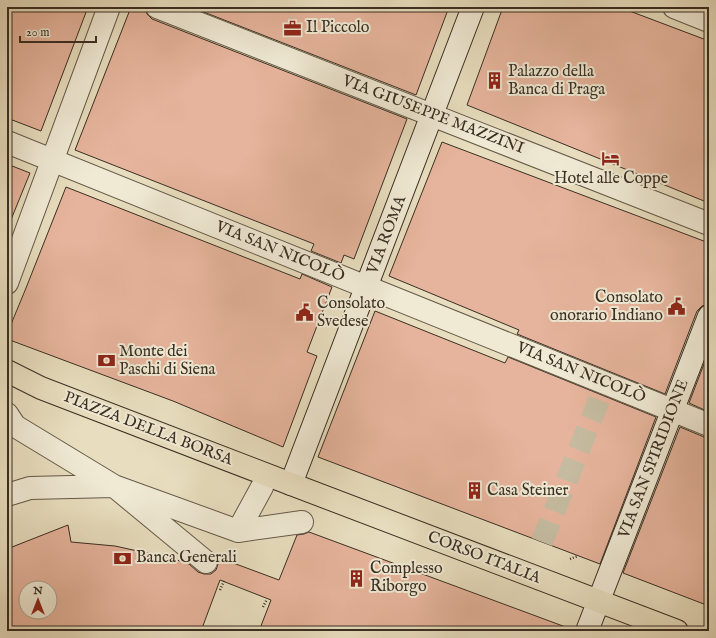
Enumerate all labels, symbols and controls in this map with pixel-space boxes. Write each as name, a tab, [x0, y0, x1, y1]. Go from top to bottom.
scale bar	[20, 18, 96, 44]
office icon: Il Piccolo	[283, 18, 303, 38]
place label: Il Piccolo	[306, 18, 370, 38]
text: 20 m	[26, 25, 49, 40]
place label: Palazzo della Banca di Praga	[508, 62, 605, 100]
street label: VIA GIUSEPPE MAZZINI	[338, 71, 527, 159]
building icon: Palazzo della Banca di Praga	[485, 71, 505, 91]
hotel icon: Hotel alle Coppe	[601, 148, 621, 168]
place label: Hotel alle Coppe	[554, 169, 668, 189]
street label: VIA ROMA	[363, 192, 412, 278]
street label: VIA SAN NICOLÒ	[211, 215, 348, 287]
place label: Consolato onorario Indiano	[550, 288, 663, 326]
place label: Consolato Svedese	[317, 294, 385, 332]
public building icon: Consolato onorario Indiano	[666, 297, 686, 317]
public building icon: Consolato Svedese	[294, 303, 314, 323]
street label: VIA SAN NICOLÒ	[512, 336, 649, 408]
place label: Monte dei Paschi di Siena	[119, 342, 215, 380]
bank icon: Monte dei Paschi di Siena	[96, 351, 116, 371]
street label: VIA SAN SPIRIDIONE	[614, 377, 694, 542]
street label: PIAZZA DELLA BORSA	[61, 388, 236, 471]
building icon: Casa Steiner	[464, 481, 484, 501]
place label: Casa Steiner	[487, 481, 569, 501]
street label: CORSO ITALIA	[425, 527, 544, 589]
bank icon: Banca Generali	[113, 548, 133, 568]
place label: Banca Generali	[136, 548, 237, 568]
place label: Complesso Riborgo	[370, 559, 443, 597]
building icon: Complesso Riborgo	[347, 568, 367, 588]
north arrow	[18, 580, 58, 620]
text: N	[32, 584, 43, 598]

